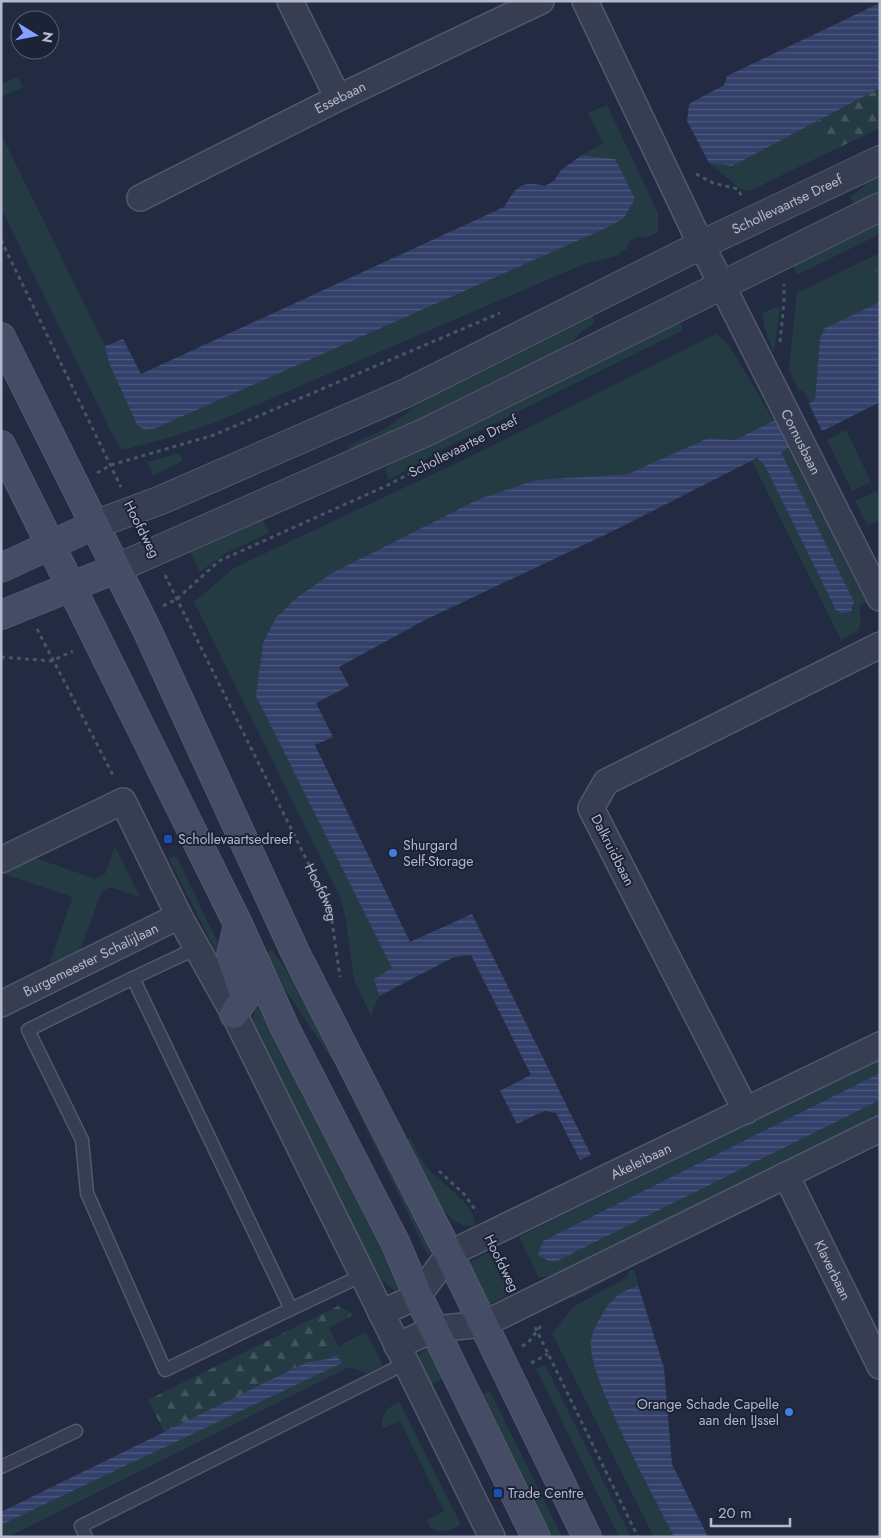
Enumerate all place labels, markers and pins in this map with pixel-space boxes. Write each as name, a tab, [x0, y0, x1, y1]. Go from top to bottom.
place label: Schollevaartsedreef	[178, 829, 293, 849]
marker: Schollevaartsedreef	[162, 833, 174, 845]
place label: Shurgard Self-Storage	[403, 835, 473, 871]
marker: Shurgard Self-Storage	[387, 847, 399, 859]
place label: Orange Schade Capelle aan den IJssel	[637, 1394, 779, 1430]
marker: Orange Schade Capelle aan den IJssel	[783, 1406, 795, 1418]
place label: Trade Centre	[508, 1483, 584, 1503]
marker: Trade Centre	[492, 1487, 504, 1499]

